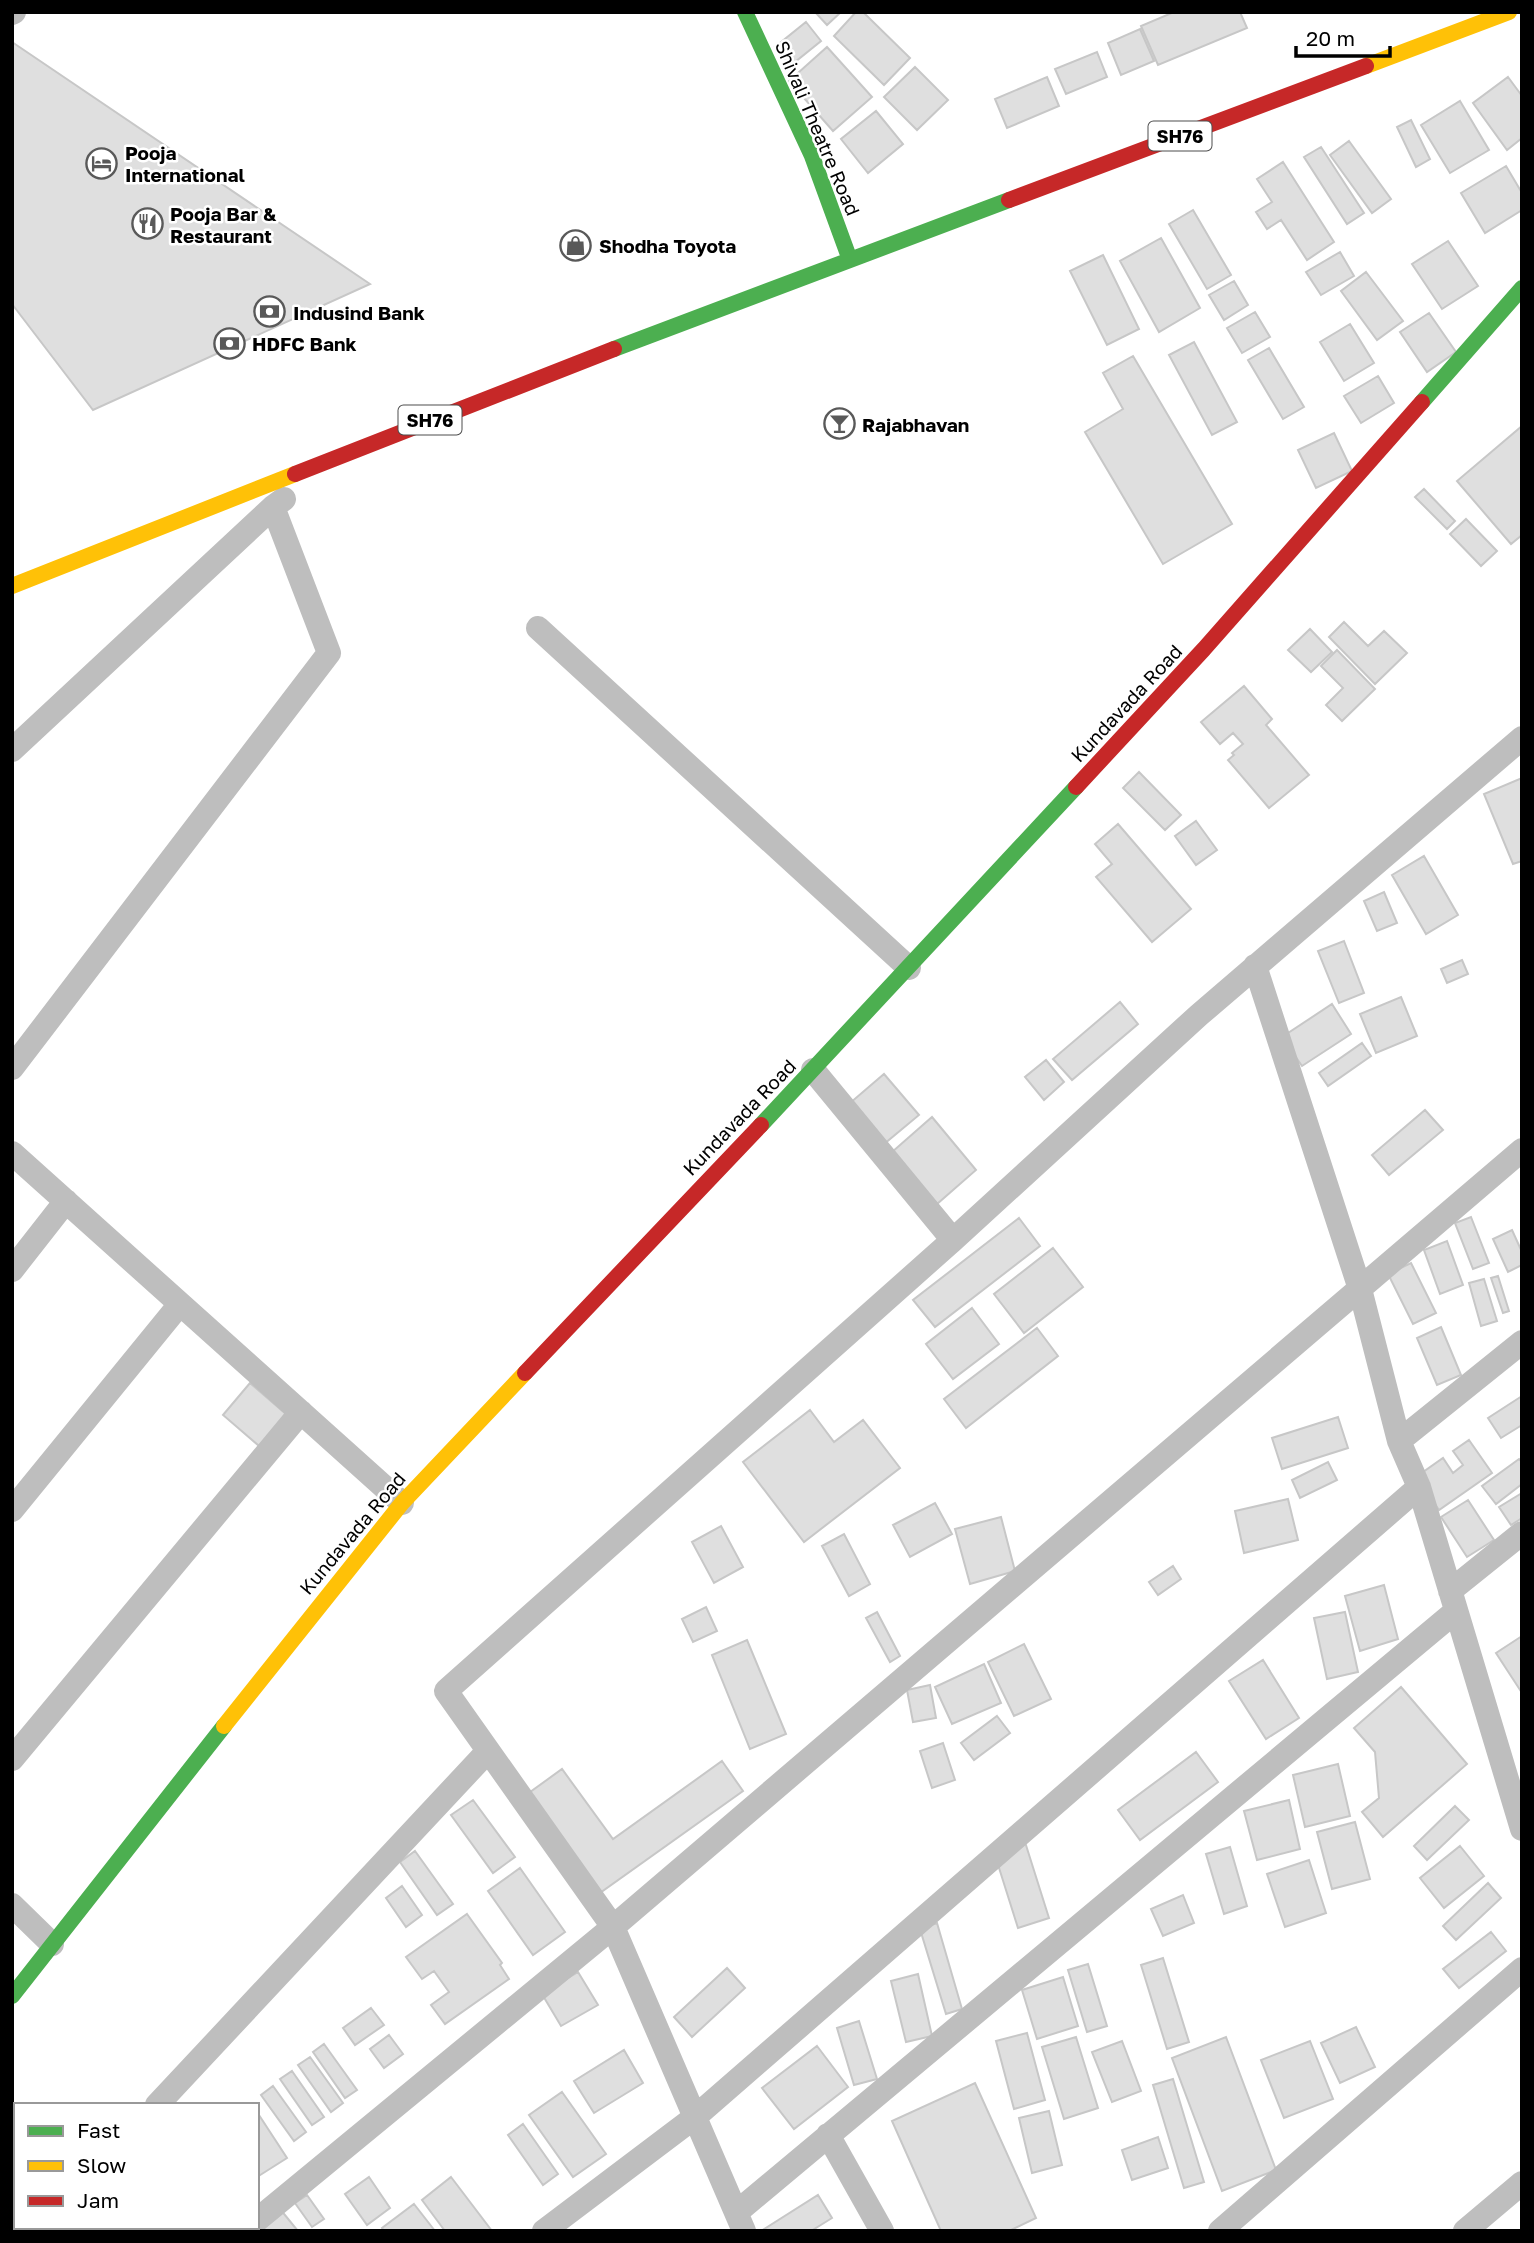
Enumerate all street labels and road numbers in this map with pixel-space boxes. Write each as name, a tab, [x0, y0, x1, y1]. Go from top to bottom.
street label: Shivali Theatre Road	[771, 37, 865, 219]
road number: SH76	[1148, 121, 1212, 150]
road number: SH76	[398, 406, 462, 434]
street label: Kundavada Road	[1066, 639, 1186, 767]
street label: Kundavada Road	[678, 1054, 800, 1180]
street label: Kundavada Road	[294, 1467, 410, 1599]

